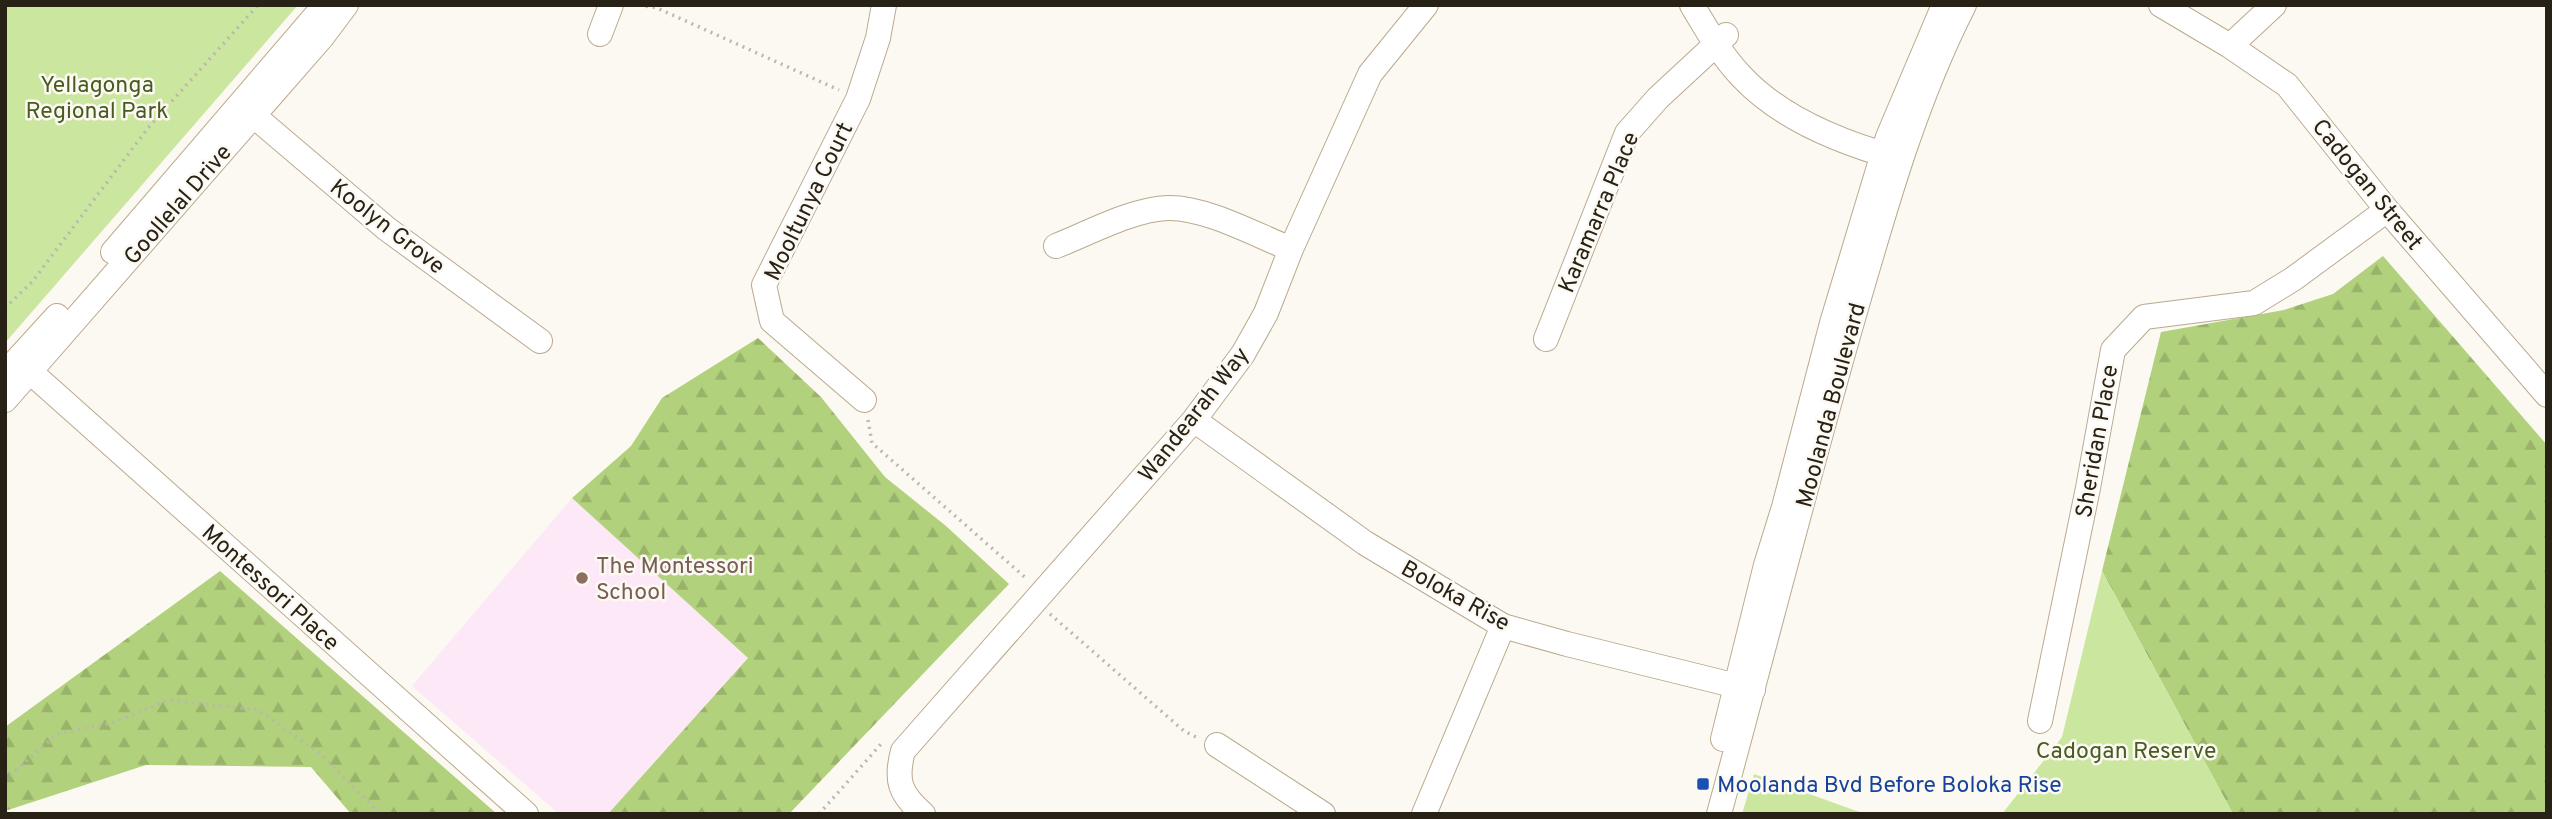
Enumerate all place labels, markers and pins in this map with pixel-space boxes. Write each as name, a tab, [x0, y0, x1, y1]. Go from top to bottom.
place label: The Montessori School	[596, 553, 754, 608]
marker: The Montessori School	[574, 570, 590, 586]
place label: Moolanda Bvd Before Boloka Rise	[1717, 772, 2062, 801]
marker: Moolanda Bvd Before Boloka Rise	[1695, 776, 1711, 792]

